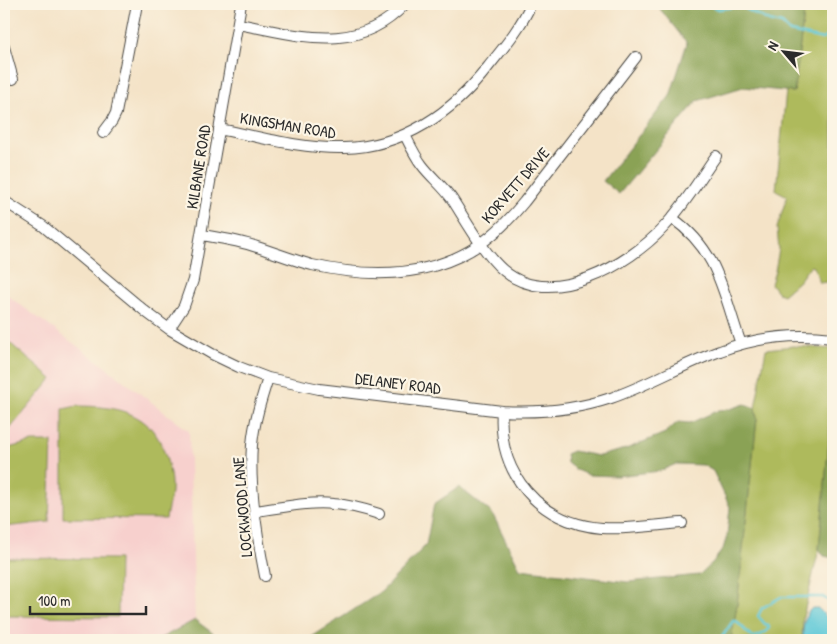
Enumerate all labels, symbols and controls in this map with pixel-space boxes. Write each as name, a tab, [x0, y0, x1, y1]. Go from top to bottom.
north arrow	[760, 28, 810, 78]
text: N	[762, 37, 782, 53]
street label: KINGSMAN ROAD	[238, 107, 338, 143]
street label: KILBANE ROAD	[180, 123, 216, 211]
street label: KORVETT DRIVE	[476, 142, 554, 228]
street label: DELANEY ROAD	[354, 367, 443, 399]
street label: LOCKWOOD LANE	[227, 456, 257, 558]
scale bar	[30, 584, 146, 616]
text: 100 m	[38, 590, 71, 611]

